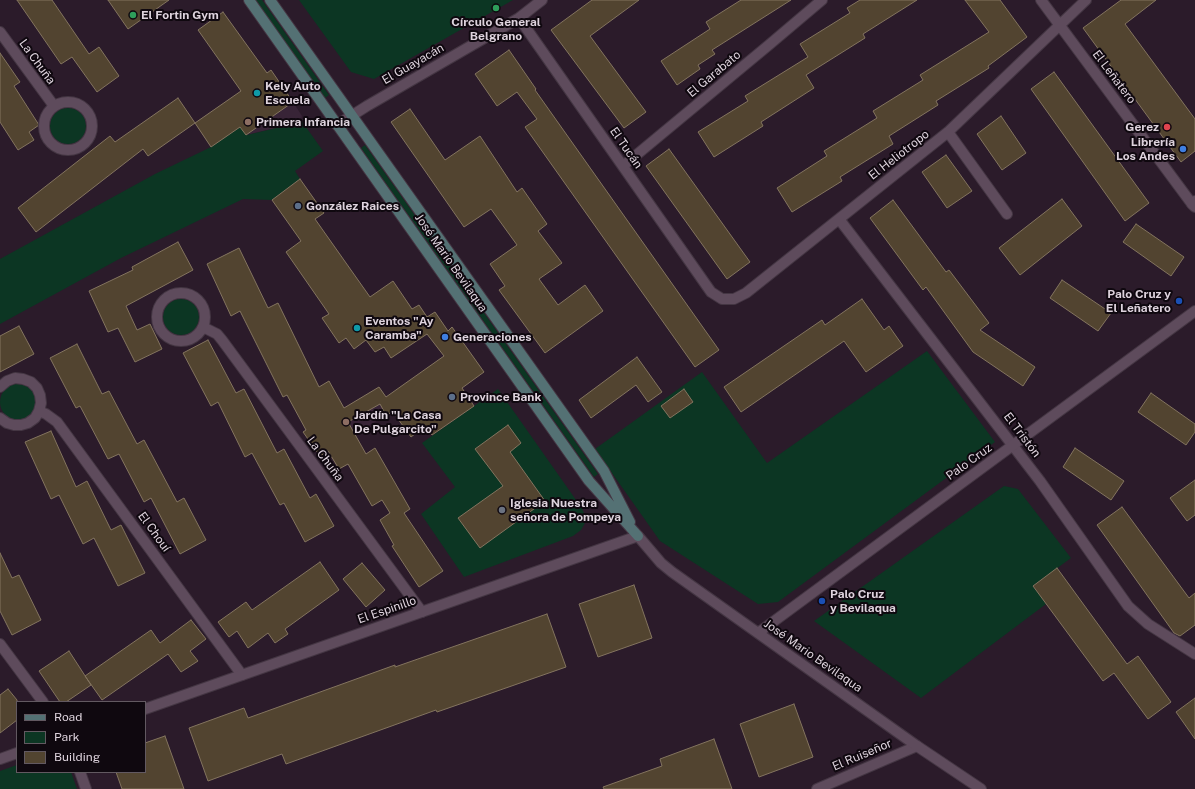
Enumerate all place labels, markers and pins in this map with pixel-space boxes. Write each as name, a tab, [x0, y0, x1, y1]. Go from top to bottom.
marker: Círculo General Belgrano	[491, 3, 501, 13]
place label: El Fortin Gym	[141, 8, 219, 22]
marker: El Fortin Gym	[128, 10, 138, 20]
place label: Círculo General Belgrano	[451, 15, 541, 43]
place label: Kely Auto Escuela	[265, 79, 321, 107]
marker: Kely Auto Escuela	[252, 88, 262, 98]
place label: Primera Infancia	[256, 115, 350, 129]
marker: Primera Infancia	[243, 117, 253, 127]
place label: Gerez	[1125, 120, 1159, 134]
marker: Gerez	[1162, 122, 1172, 132]
place label: Librería Los Andes	[1116, 135, 1175, 163]
marker: Librería Los Andes	[1178, 144, 1188, 154]
place label: González Raices	[306, 199, 399, 213]
marker: González Raices	[293, 201, 303, 211]
place label: Palo Cruz y El Leñatero	[1106, 287, 1171, 315]
marker: Palo Cruz y El Leñatero	[1174, 296, 1184, 306]
place label: Eventos "Ay Caramba"	[365, 314, 433, 342]
marker: Eventos "Ay Caramba"	[352, 323, 362, 333]
place label: Generaciones	[453, 330, 532, 344]
marker: Generaciones	[440, 332, 450, 342]
place label: Province Bank	[460, 390, 541, 404]
marker: Province Bank	[447, 392, 457, 402]
place label: Jardín "La Casa De Pulgarcito"	[354, 408, 441, 436]
marker: Jardín "La Casa De Pulgarcito"	[341, 417, 351, 427]
place label: Iglesia Nuestra señora de Pompeya	[510, 496, 621, 524]
marker: Iglesia Nuestra señora de Pompeya	[497, 505, 507, 515]
place label: Palo Cruz y Bevilaqua	[830, 587, 896, 615]
marker: Palo Cruz y Bevilaqua	[817, 596, 827, 606]

